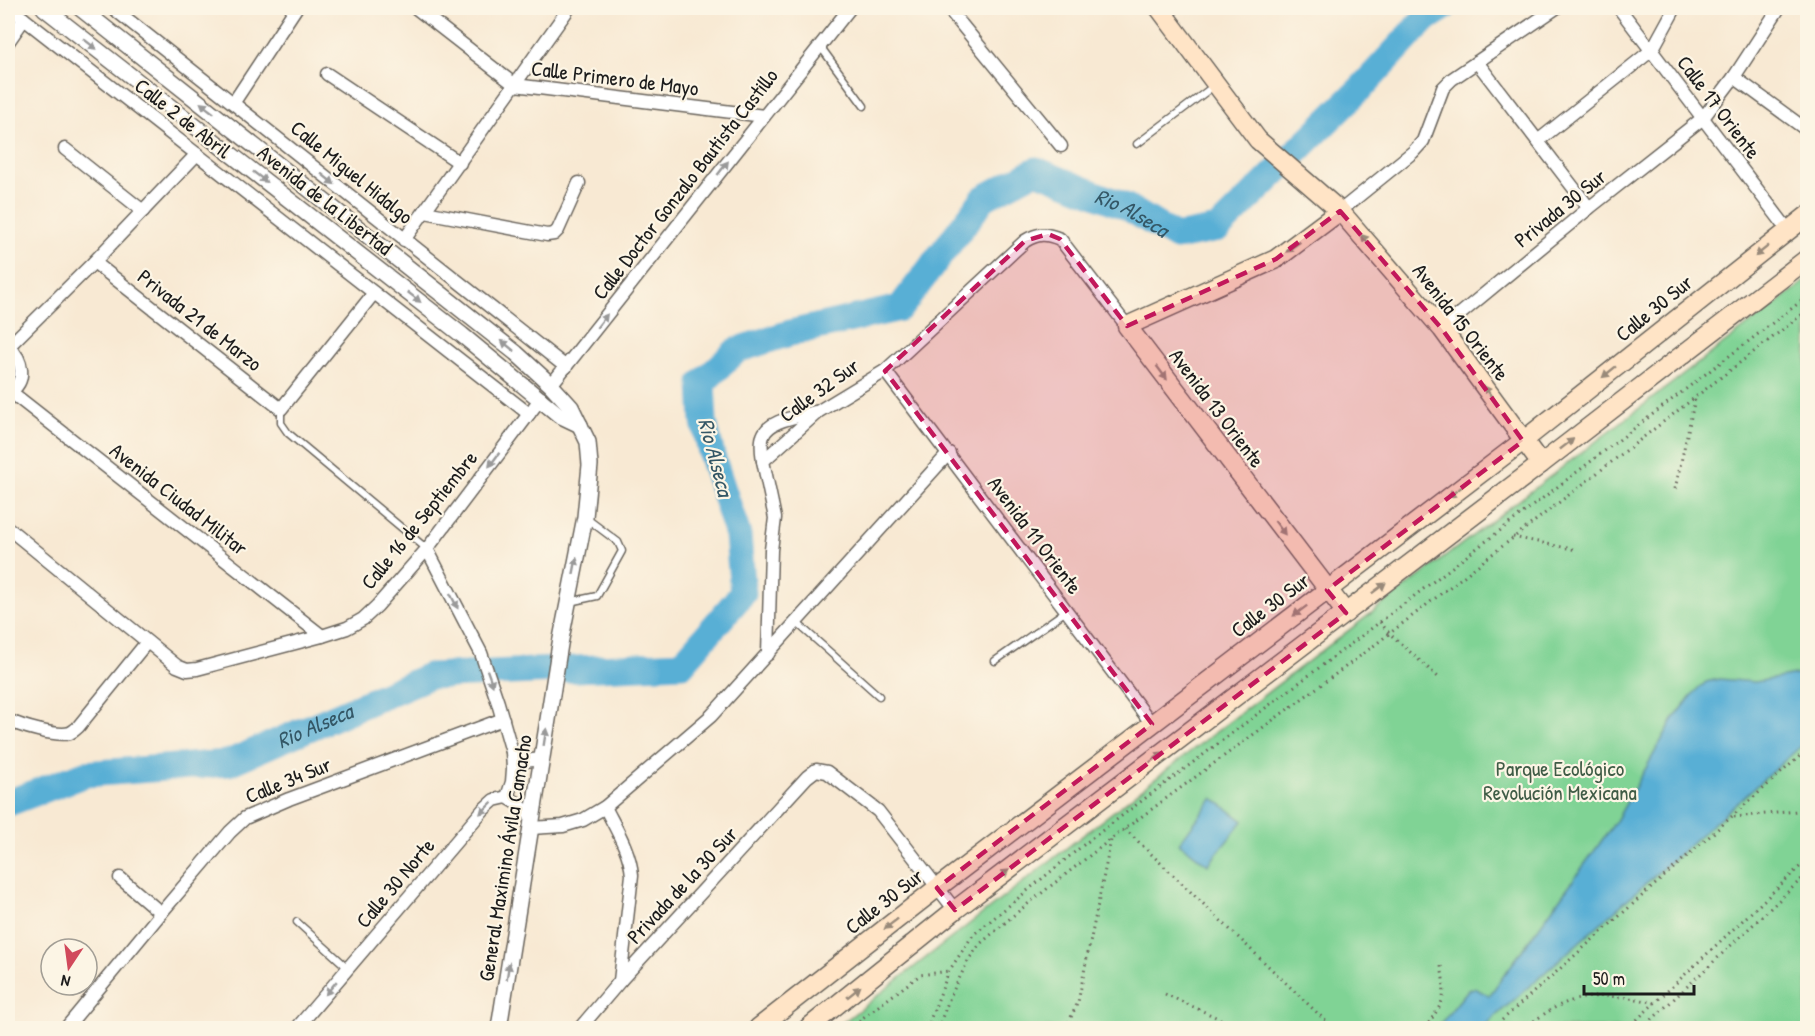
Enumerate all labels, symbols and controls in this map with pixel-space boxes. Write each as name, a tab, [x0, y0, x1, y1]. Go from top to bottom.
one-way arrow	[82, 37, 98, 50]
street label: Calle 17 Oriente	[1670, 49, 1768, 165]
street label: Calle Primero de Mayo	[530, 53, 700, 103]
street label: Calle Doctor Gonzalo Bautista Castillo	[585, 62, 785, 306]
street label: Calle 2 de Abril	[129, 71, 238, 165]
one-way arrow	[199, 101, 215, 114]
street label: Calle Miguel Hidalgo	[285, 114, 419, 230]
street label: Avenida de la Libertad	[252, 138, 398, 262]
one-way arrow	[717, 160, 729, 175]
street label: Privada 30 Sur	[1508, 162, 1612, 254]
one-way arrow	[253, 170, 268, 182]
one-way arrow	[320, 172, 336, 185]
water label: Rio Alseca	[1091, 181, 1177, 245]
one-way arrow	[1361, 234, 1374, 249]
one-way arrow	[1286, 241, 1302, 253]
one-way arrow	[1754, 244, 1769, 256]
street label: Avenida 15 Oriente	[1406, 257, 1516, 387]
street label: Privada 21 de Marzo	[132, 262, 268, 378]
street label: Calle 30 Sur	[1609, 268, 1699, 348]
one-way arrow	[406, 290, 422, 303]
one-way arrow	[596, 313, 609, 329]
one-way arrow	[500, 339, 516, 352]
street label: Avenida 13 Oriente	[1163, 342, 1271, 474]
street label: Calle 32 Sur	[773, 351, 865, 429]
one-way arrow	[1156, 365, 1169, 381]
one-way arrow	[1601, 366, 1617, 379]
one-way arrow	[1483, 386, 1495, 402]
water label: Rio Alseca	[691, 415, 741, 502]
street label: Avenida Ciudad Militar	[104, 436, 254, 562]
one-way arrow	[1559, 438, 1575, 450]
street label: Calle 16 de Septiembre	[354, 444, 484, 596]
one-way arrow	[488, 452, 500, 468]
street label: Avenida 11 Oriente	[981, 470, 1089, 600]
one-way arrow	[1448, 486, 1463, 498]
one-way arrow	[1274, 520, 1287, 536]
one-way arrow	[571, 556, 580, 575]
street label: Calle 30 Sur	[1225, 566, 1315, 644]
one-way arrow	[1371, 581, 1387, 594]
one-way arrow	[449, 593, 459, 610]
one-way arrow	[1293, 604, 1308, 616]
one-way arrow	[485, 669, 495, 687]
water label: Rio Alseca	[272, 695, 359, 755]
one-way arrow	[540, 727, 549, 746]
street label: General Maximino Ávila Camacho	[471, 733, 539, 983]
street label: Calle 34 Sur	[241, 750, 335, 810]
one-way arrow	[1149, 750, 1165, 763]
park label: Parque Ecológico Revolución Mexicana	[1483, 754, 1637, 807]
one-way arrow	[479, 801, 493, 815]
street label: Privada de la 30 Sur	[620, 820, 744, 950]
street label: Calle 30 Norte	[349, 832, 441, 934]
street label: Calle 30 Sur	[839, 861, 929, 941]
one-way arrow	[994, 869, 1010, 881]
one-way arrow	[884, 917, 899, 929]
north arrow	[39, 937, 99, 997]
scale bar	[1584, 958, 1694, 996]
one-way arrow	[504, 961, 513, 980]
text: 50 m	[1593, 966, 1625, 991]
text: N	[59, 970, 72, 993]
one-way arrow	[325, 980, 338, 996]
one-way arrow	[846, 986, 861, 998]

